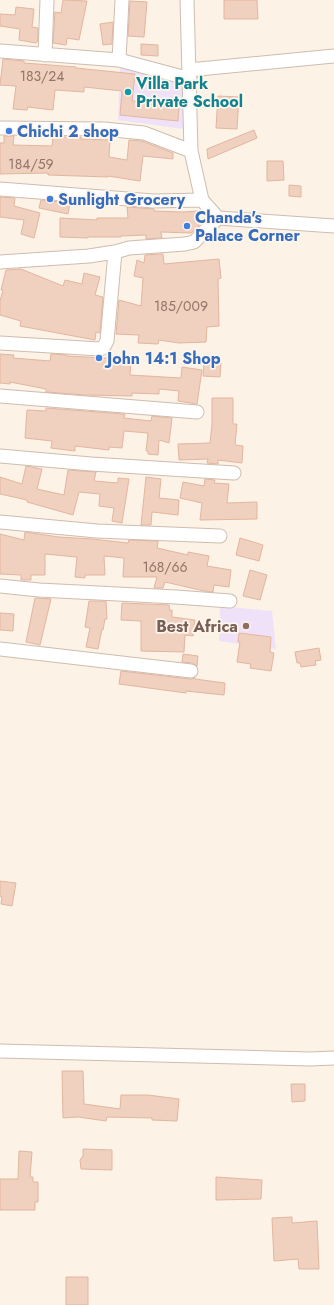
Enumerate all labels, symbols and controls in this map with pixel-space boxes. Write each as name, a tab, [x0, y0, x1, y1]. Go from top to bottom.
house number: 183/24	[20, 66, 64, 86]
place label: Villa Park Private School	[135, 72, 243, 113]
marker: Villa Park Private School	[123, 87, 133, 97]
place label: Chichi 2 shop	[17, 120, 119, 143]
marker: Chichi 2 shop	[4, 126, 14, 136]
house number: 184/59	[8, 154, 54, 174]
place label: Sunlight Grocery	[58, 188, 186, 211]
marker: Sunlight Grocery	[45, 194, 55, 204]
place label: Chanda's Palace Corner	[195, 206, 301, 247]
marker: Chanda's Palace Corner	[182, 221, 192, 231]
house number: 185/009	[154, 296, 208, 316]
place label: John 14:1 Shop	[104, 347, 221, 370]
marker: John 14:1 Shop	[94, 353, 104, 363]
house number: 168/66	[142, 557, 188, 577]
place label: Best Africa	[156, 615, 238, 638]
marker: Best Africa	[241, 621, 251, 631]

